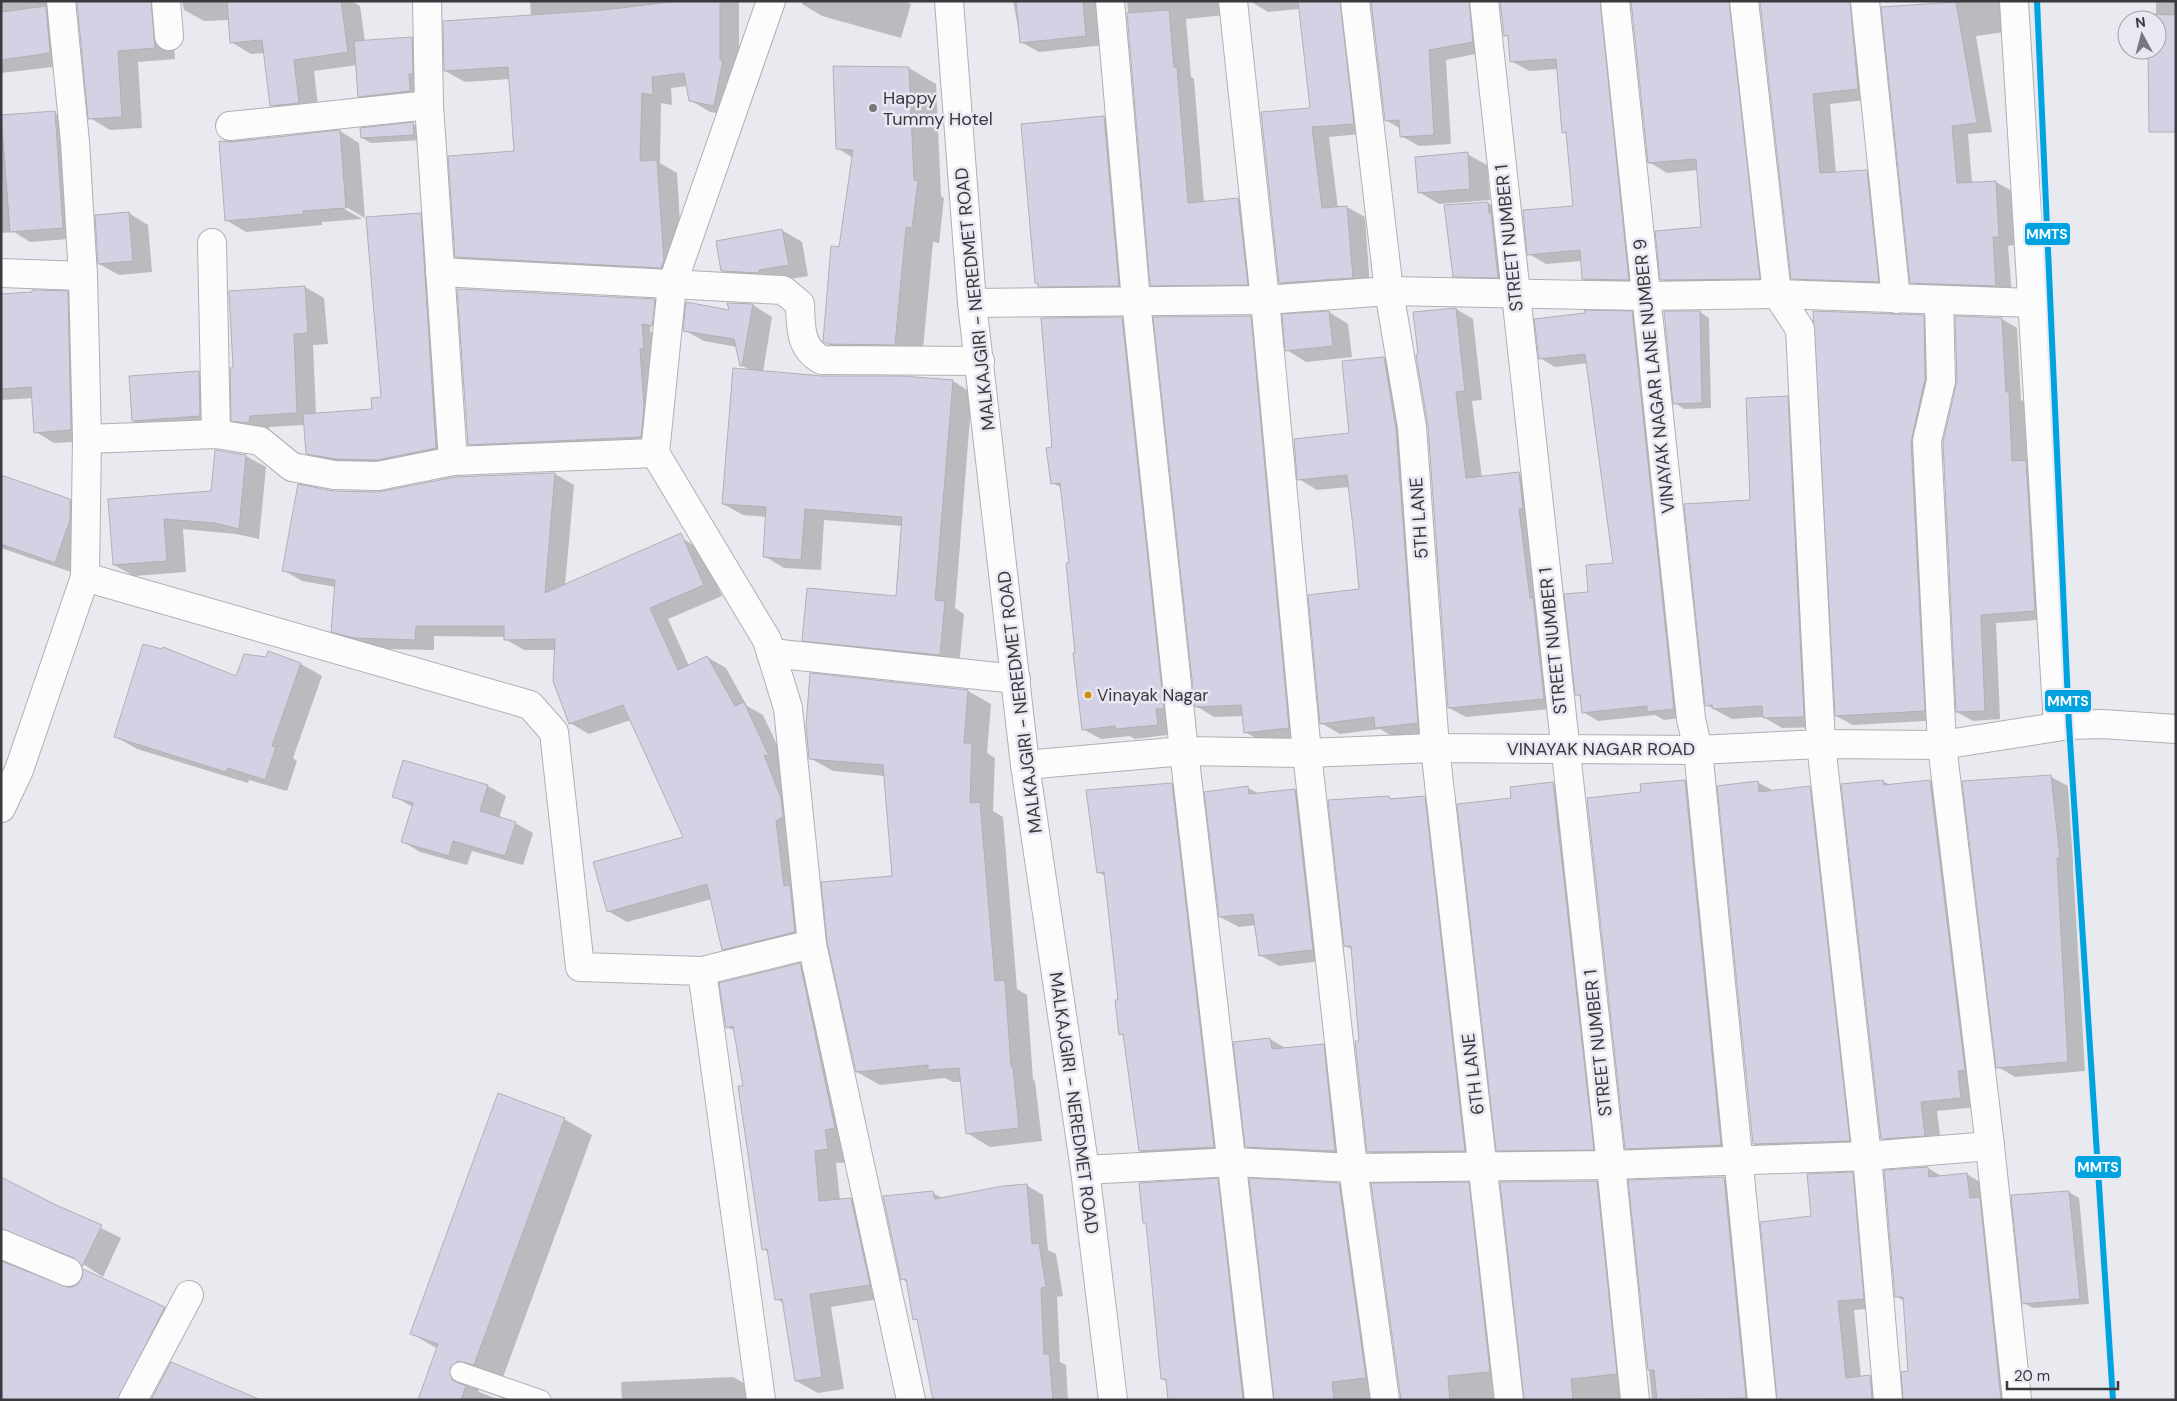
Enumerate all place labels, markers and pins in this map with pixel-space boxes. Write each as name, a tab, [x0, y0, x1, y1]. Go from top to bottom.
place label: Happy Tummy Hotel	[883, 86, 993, 131]
marker: Happy Tummy Hotel	[867, 102, 879, 114]
place label: Vinayak Nagar	[1097, 684, 1209, 706]
marker: Vinayak Nagar	[1083, 690, 1093, 700]

